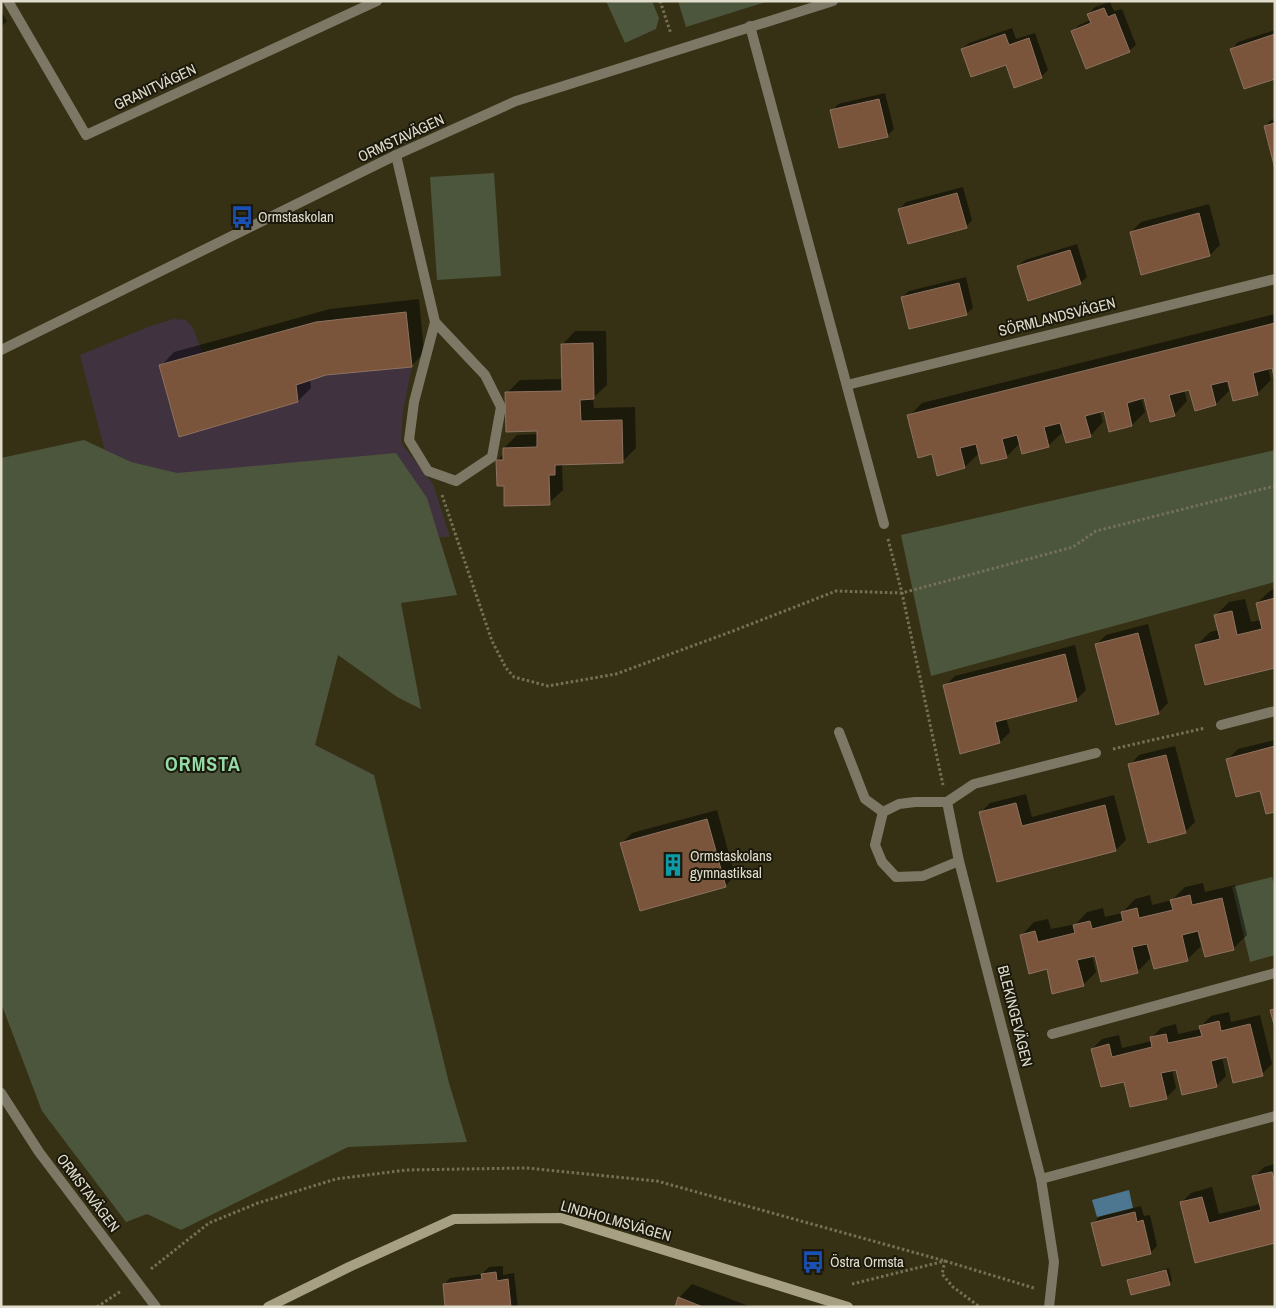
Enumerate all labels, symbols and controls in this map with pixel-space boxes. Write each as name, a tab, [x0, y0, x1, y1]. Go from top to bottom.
street label: GRANITVÄGEN	[110, 58, 199, 115]
street label: ORMSTAVÄGEN	[354, 108, 447, 167]
bus stop icon: Ormstaskolan	[229, 204, 255, 230]
place label: Ormstaskolan	[258, 206, 334, 227]
street label: SÖRMLANDSVÄGEN	[996, 292, 1118, 341]
district label: ORMSTA	[165, 750, 241, 777]
place label: Ormstaskolans gymnastiksal	[690, 845, 772, 883]
building icon: Ormstaskolans gymnastiksal	[660, 852, 686, 878]
street label: BLEKINGEVÄGEN	[993, 963, 1038, 1069]
street label: ORMSTAVÄGEN	[52, 1149, 125, 1236]
street label: LINDHOLMSVÄGEN	[558, 1195, 674, 1246]
bus stop icon: Östra Ormsta	[800, 1249, 826, 1275]
place label: Östra Ormsta	[830, 1251, 904, 1272]

